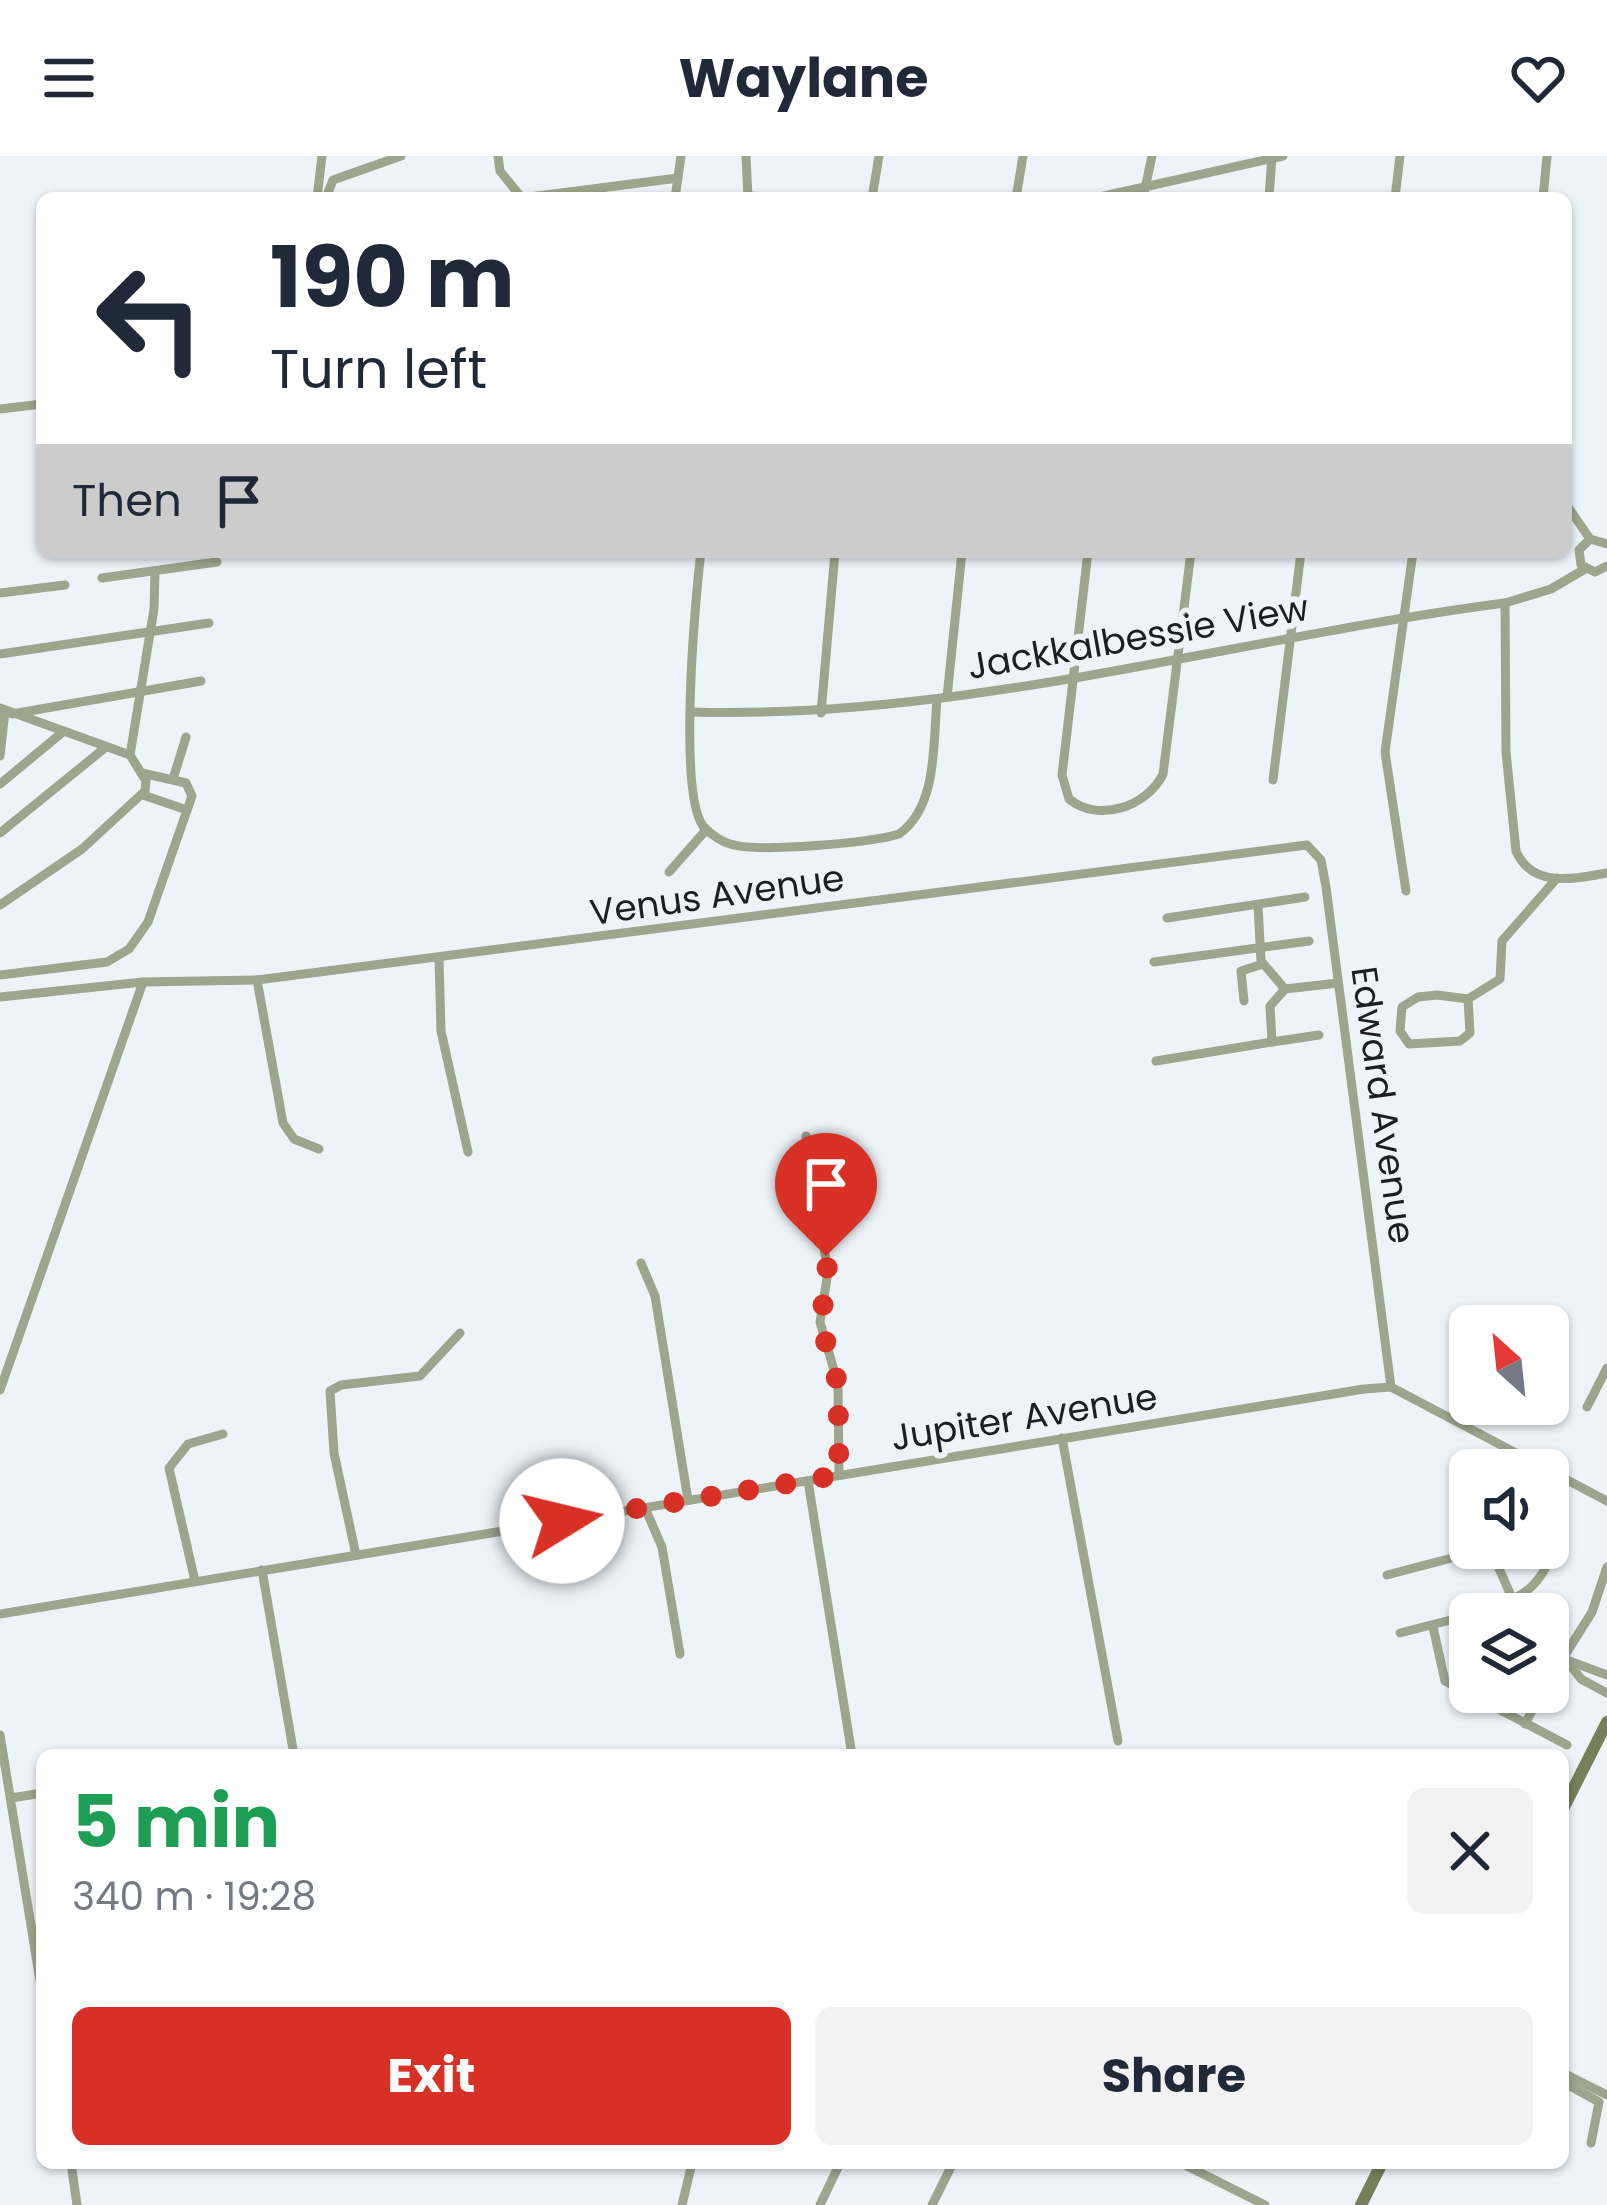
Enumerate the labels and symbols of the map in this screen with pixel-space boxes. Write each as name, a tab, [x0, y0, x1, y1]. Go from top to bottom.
street label: Jackkalbessie View	[963, 582, 1313, 692]
street label: Venus Avenue	[587, 852, 847, 938]
street label: Edward Avenue	[1338, 963, 1428, 1247]
pin	[775, 1133, 877, 1256]
north arrow	[1449, 1305, 1569, 1425]
street label: Jupiter Avenue	[887, 1371, 1161, 1463]
position arrow	[499, 1458, 625, 1584]

